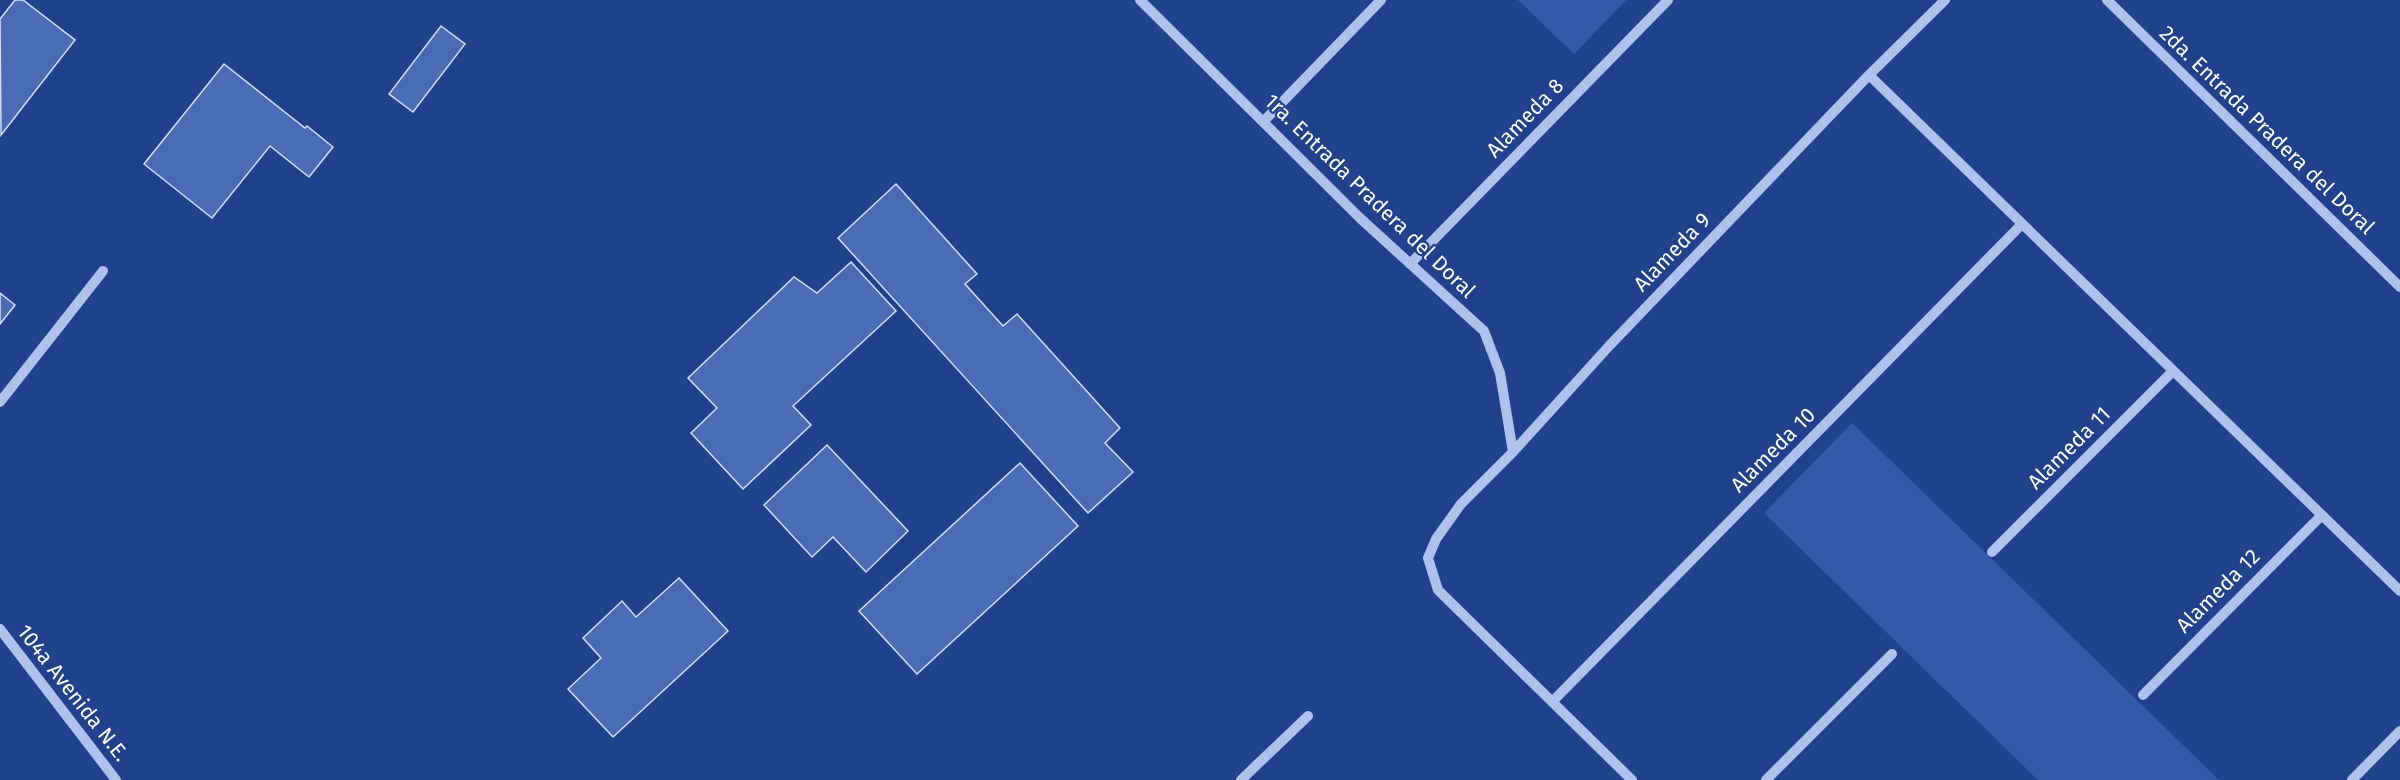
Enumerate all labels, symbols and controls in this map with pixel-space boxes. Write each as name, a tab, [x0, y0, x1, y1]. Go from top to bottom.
street label: 2da. Entrada Pradera del Doral	[2154, 20, 2380, 240]
street label: Alameda 8	[1481, 73, 1569, 163]
street label: 1ra. Entrada Pradera del Doral	[1259, 88, 1481, 304]
street label: Alameda 9	[1628, 207, 1716, 297]
street label: Alameda 11	[2022, 401, 2116, 495]
street label: Alameda 10	[1725, 402, 1821, 498]
street label: Alameda 12	[2171, 544, 2265, 638]
street label: 104a Avenida N.E.	[12, 620, 134, 766]

